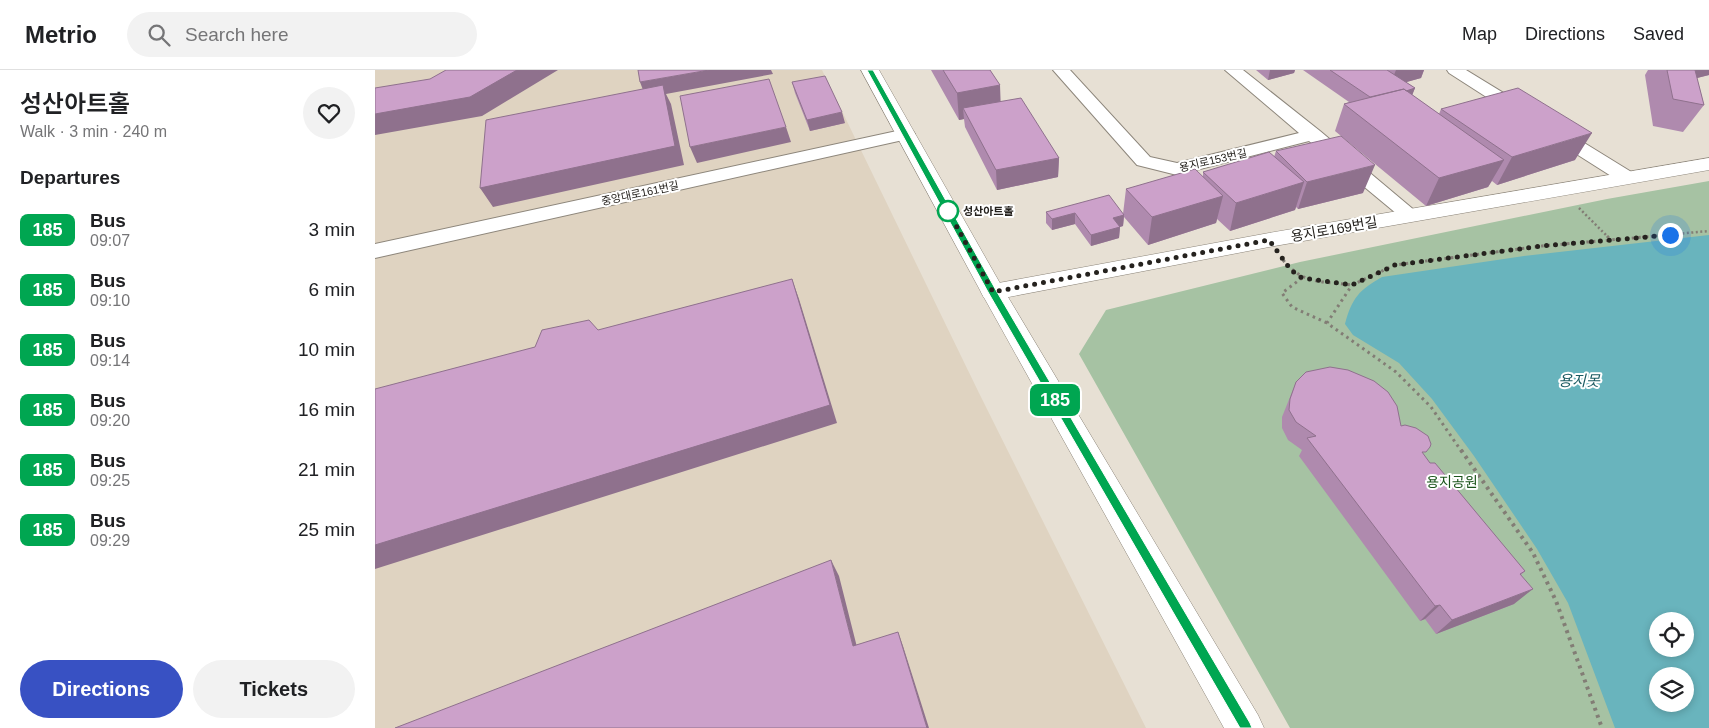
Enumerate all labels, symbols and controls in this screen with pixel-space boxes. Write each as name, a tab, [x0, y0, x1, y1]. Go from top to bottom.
search box	[127, 12, 477, 57]
text: Metrio	[25, 21, 97, 48]
icon: search	[145, 21, 173, 49]
text: Search here	[185, 24, 289, 45]
text: Map	[1462, 24, 1497, 44]
text: Directions	[1525, 24, 1605, 44]
text: Saved	[1633, 24, 1684, 44]
button: heart	[303, 87, 355, 139]
text: 성산아트홀	[20, 90, 130, 117]
text: Walk · 3 min · 240 m	[20, 123, 167, 140]
street label: 용지로153번길	[1178, 146, 1248, 174]
text: Departures	[20, 167, 120, 188]
street label: 중앙대로161번길	[600, 179, 680, 207]
marker: 성산아트홀	[937, 200, 959, 222]
place label: 성산아트홀	[963, 205, 1014, 217]
text: Bus	[90, 210, 126, 231]
street label: 용지로169번길	[1289, 214, 1379, 244]
text: 3 min	[309, 219, 355, 240]
text: 185	[32, 220, 63, 240]
your location	[1658, 223, 1683, 248]
text: 09:07	[90, 232, 130, 249]
text: Bus	[90, 270, 126, 291]
text: 6 min	[309, 279, 355, 300]
text: 185	[32, 280, 63, 300]
text: 09:10	[90, 292, 130, 309]
text: Bus	[90, 330, 126, 351]
text: 10 min	[298, 339, 355, 360]
text: 185	[32, 340, 63, 360]
text: 09:14	[90, 352, 130, 369]
water label: 용지못	[1558, 372, 1601, 389]
line badge: 185	[1026, 384, 1084, 416]
text: Bus	[90, 390, 126, 411]
text: 185	[1040, 390, 1070, 410]
text: 16 min	[298, 399, 355, 420]
text: 185	[32, 400, 63, 420]
text: 09:20	[90, 412, 130, 429]
text: Bus	[90, 450, 126, 471]
text: 21 min	[298, 459, 355, 480]
text: 185	[32, 460, 63, 480]
text: 09:25	[90, 472, 130, 489]
park label: 용지공원	[1426, 474, 1478, 490]
text: Bus	[90, 510, 126, 531]
text: 25 min	[298, 519, 355, 540]
text: 185	[32, 520, 63, 540]
text: 09:29	[90, 532, 130, 549]
map controls	[1649, 612, 1694, 712]
button: locate	[1649, 612, 1694, 657]
button: Directions	[20, 660, 183, 718]
button: Tickets	[193, 660, 355, 718]
button: layers	[1649, 667, 1694, 712]

